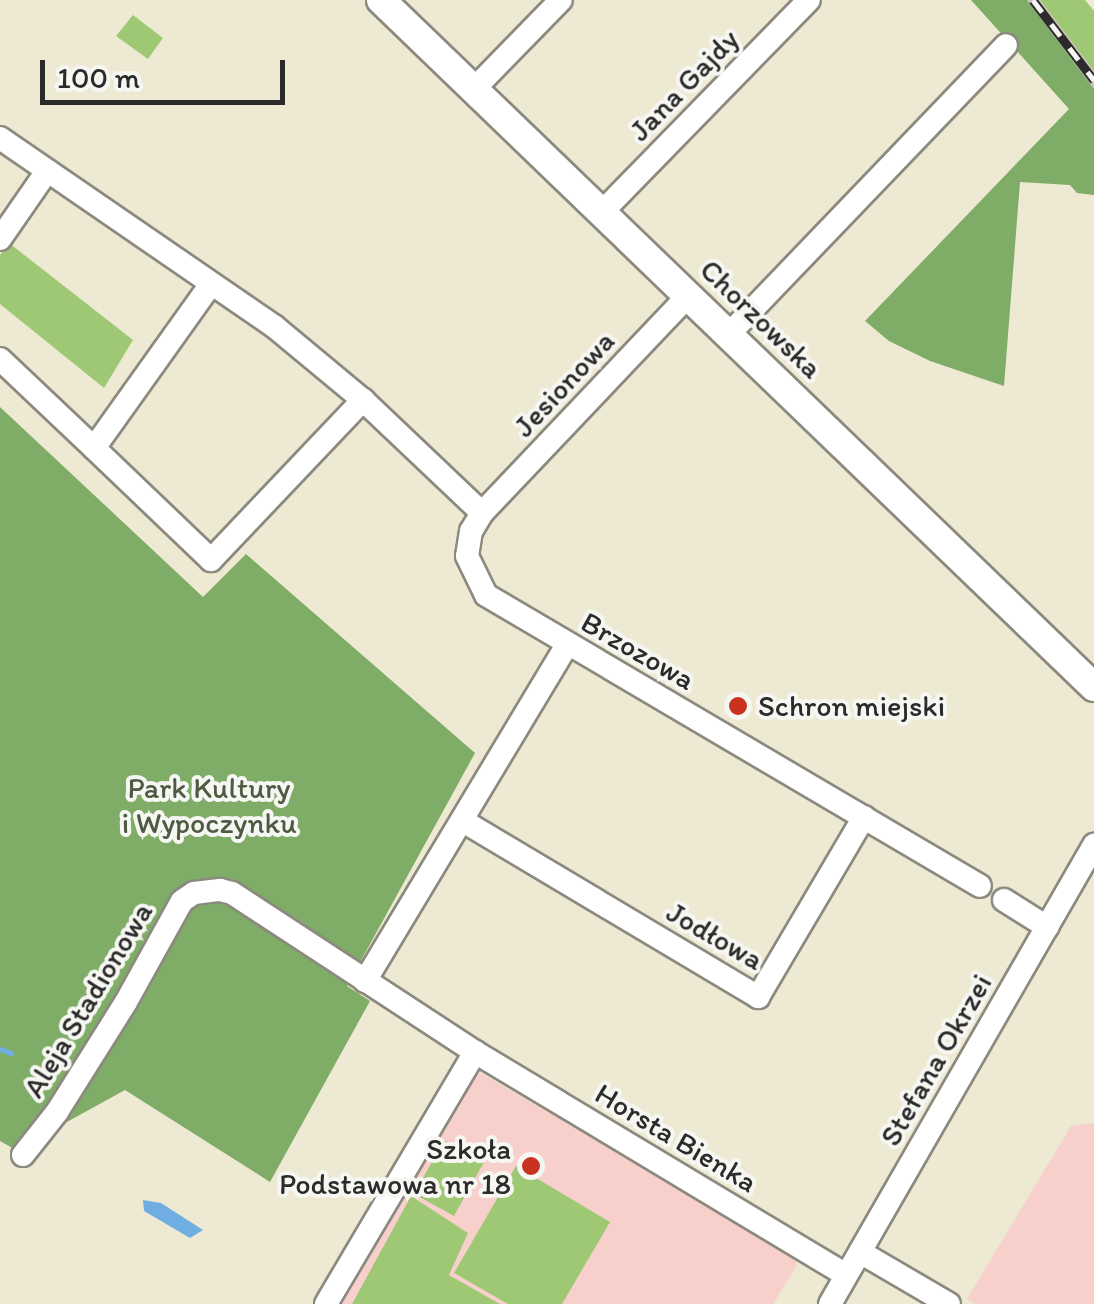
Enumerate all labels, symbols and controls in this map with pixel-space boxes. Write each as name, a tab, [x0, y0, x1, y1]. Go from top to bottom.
street label: Jana Gajdy	[622, 21, 746, 149]
scale bar	[45, 40, 290, 102]
text: 100 m	[57, 59, 140, 96]
street label: Chorzowska	[692, 252, 830, 386]
street label: Jesionowa	[506, 324, 622, 444]
street label: Brzozowa	[575, 604, 701, 698]
place label: Schron miejski	[758, 688, 946, 724]
marker: Schron miejski	[727, 695, 749, 717]
park label: Park Kultury i Wypoczynku	[122, 770, 296, 840]
street label: Jodłowa	[660, 894, 770, 978]
street label: Aleja Stadionowa	[16, 896, 160, 1104]
street label: Stefana Okrzei	[872, 968, 1000, 1152]
street label: Horsta Bienka	[588, 1075, 764, 1201]
place label: Szkoła Podstawowa nr 18	[280, 1131, 511, 1202]
marker: Szkoła Podstawowa nr 18	[520, 1155, 542, 1177]

